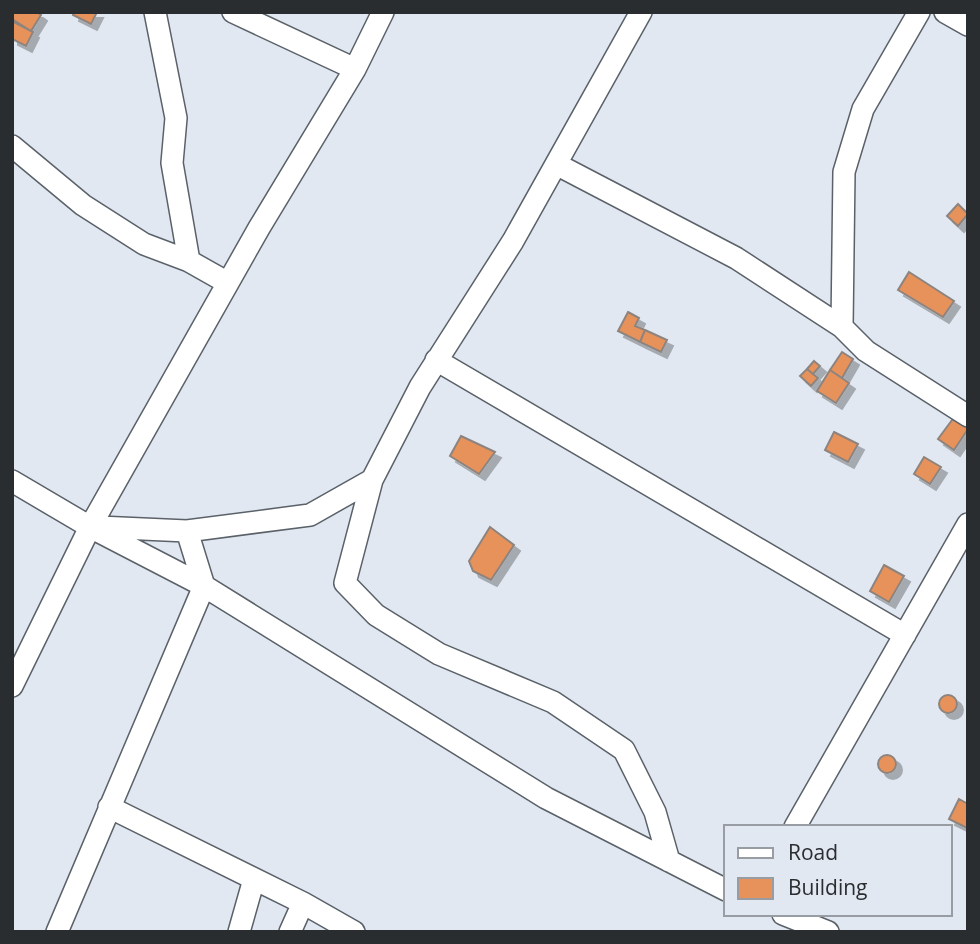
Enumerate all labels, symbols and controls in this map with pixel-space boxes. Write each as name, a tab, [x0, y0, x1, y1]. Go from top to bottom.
legend	[724, 825, 952, 916]
text: Road	[788, 838, 838, 866]
text: Building	[788, 873, 867, 901]

